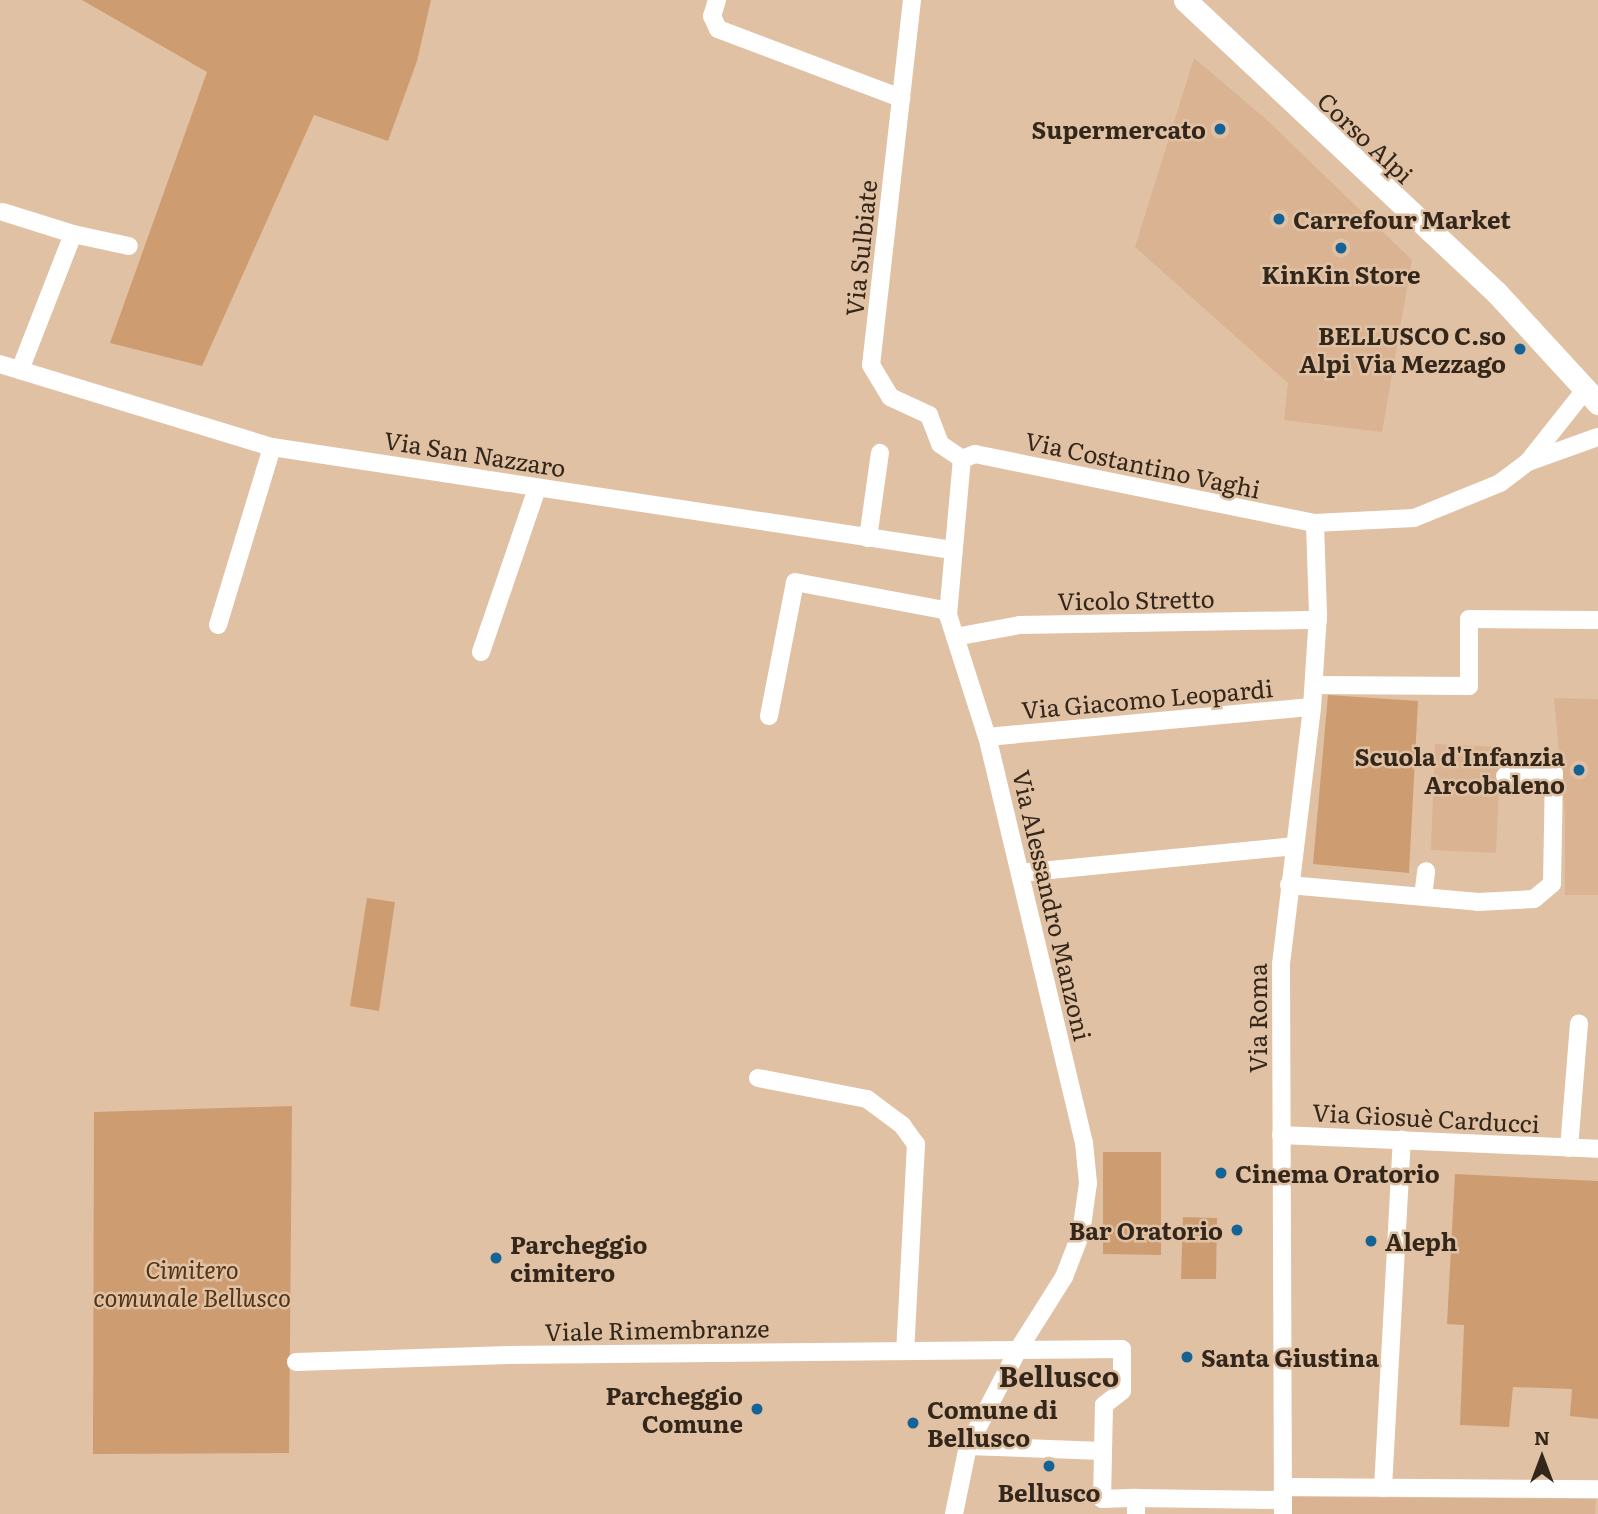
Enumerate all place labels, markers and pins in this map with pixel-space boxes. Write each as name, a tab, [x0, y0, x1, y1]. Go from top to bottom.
place label: Supermercato	[1032, 115, 1206, 143]
marker: Supermercato	[1212, 121, 1228, 137]
place label: Carrefour Market	[1293, 205, 1511, 233]
marker: Carrefour Market	[1271, 211, 1287, 227]
marker: KinKin Store	[1333, 240, 1349, 256]
place label: KinKin Store	[1261, 260, 1421, 288]
place label: BELLUSCO C.so Alpi Via Mezzago	[1299, 321, 1506, 377]
marker: BELLUSCO C.so Alpi Via Mezzago	[1512, 341, 1528, 357]
place label: Scuola d'Infanzia Arcobaleno	[1355, 742, 1565, 798]
marker: Scuola d'Infanzia Arcobaleno	[1571, 762, 1587, 778]
place label: Cinema Oratorio	[1235, 1159, 1440, 1187]
marker: Cinema Oratorio	[1213, 1165, 1229, 1181]
place label: Bar Oratorio	[1069, 1216, 1223, 1244]
marker: Bar Oratorio	[1229, 1222, 1245, 1238]
place label: Aleph	[1385, 1227, 1457, 1255]
place label: Parcheggio cimitero	[510, 1230, 647, 1286]
marker: Aleph	[1363, 1233, 1379, 1249]
marker: Parcheggio cimitero	[488, 1250, 504, 1266]
place label: Santa Giustina	[1201, 1343, 1379, 1371]
marker: Santa Giustina	[1179, 1349, 1195, 1365]
place label: Parcheggio Comune	[606, 1381, 743, 1437]
place label: Comune di Bellusco	[927, 1395, 1058, 1451]
marker: Parcheggio Comune	[749, 1401, 765, 1417]
marker: Comune di Bellusco	[905, 1415, 921, 1431]
marker: Bellusco	[1041, 1458, 1057, 1474]
place label: Bellusco	[997, 1478, 1101, 1506]

